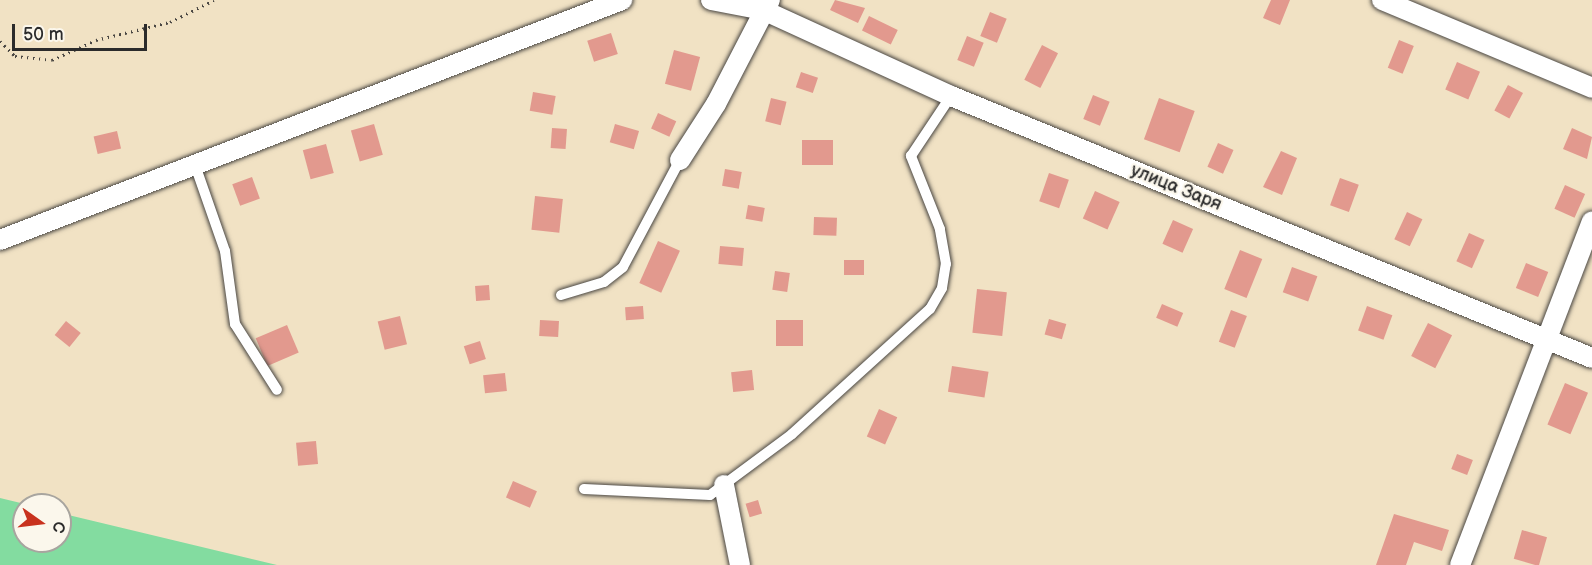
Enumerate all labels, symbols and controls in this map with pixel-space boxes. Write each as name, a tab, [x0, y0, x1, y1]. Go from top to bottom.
scale bar	[15, 12, 150, 50]
text: 50 m	[23, 24, 64, 45]
street label: улица Заря	[1127, 160, 1225, 216]
north arrow	[12, 493, 72, 553]
text: С	[47, 519, 69, 535]

